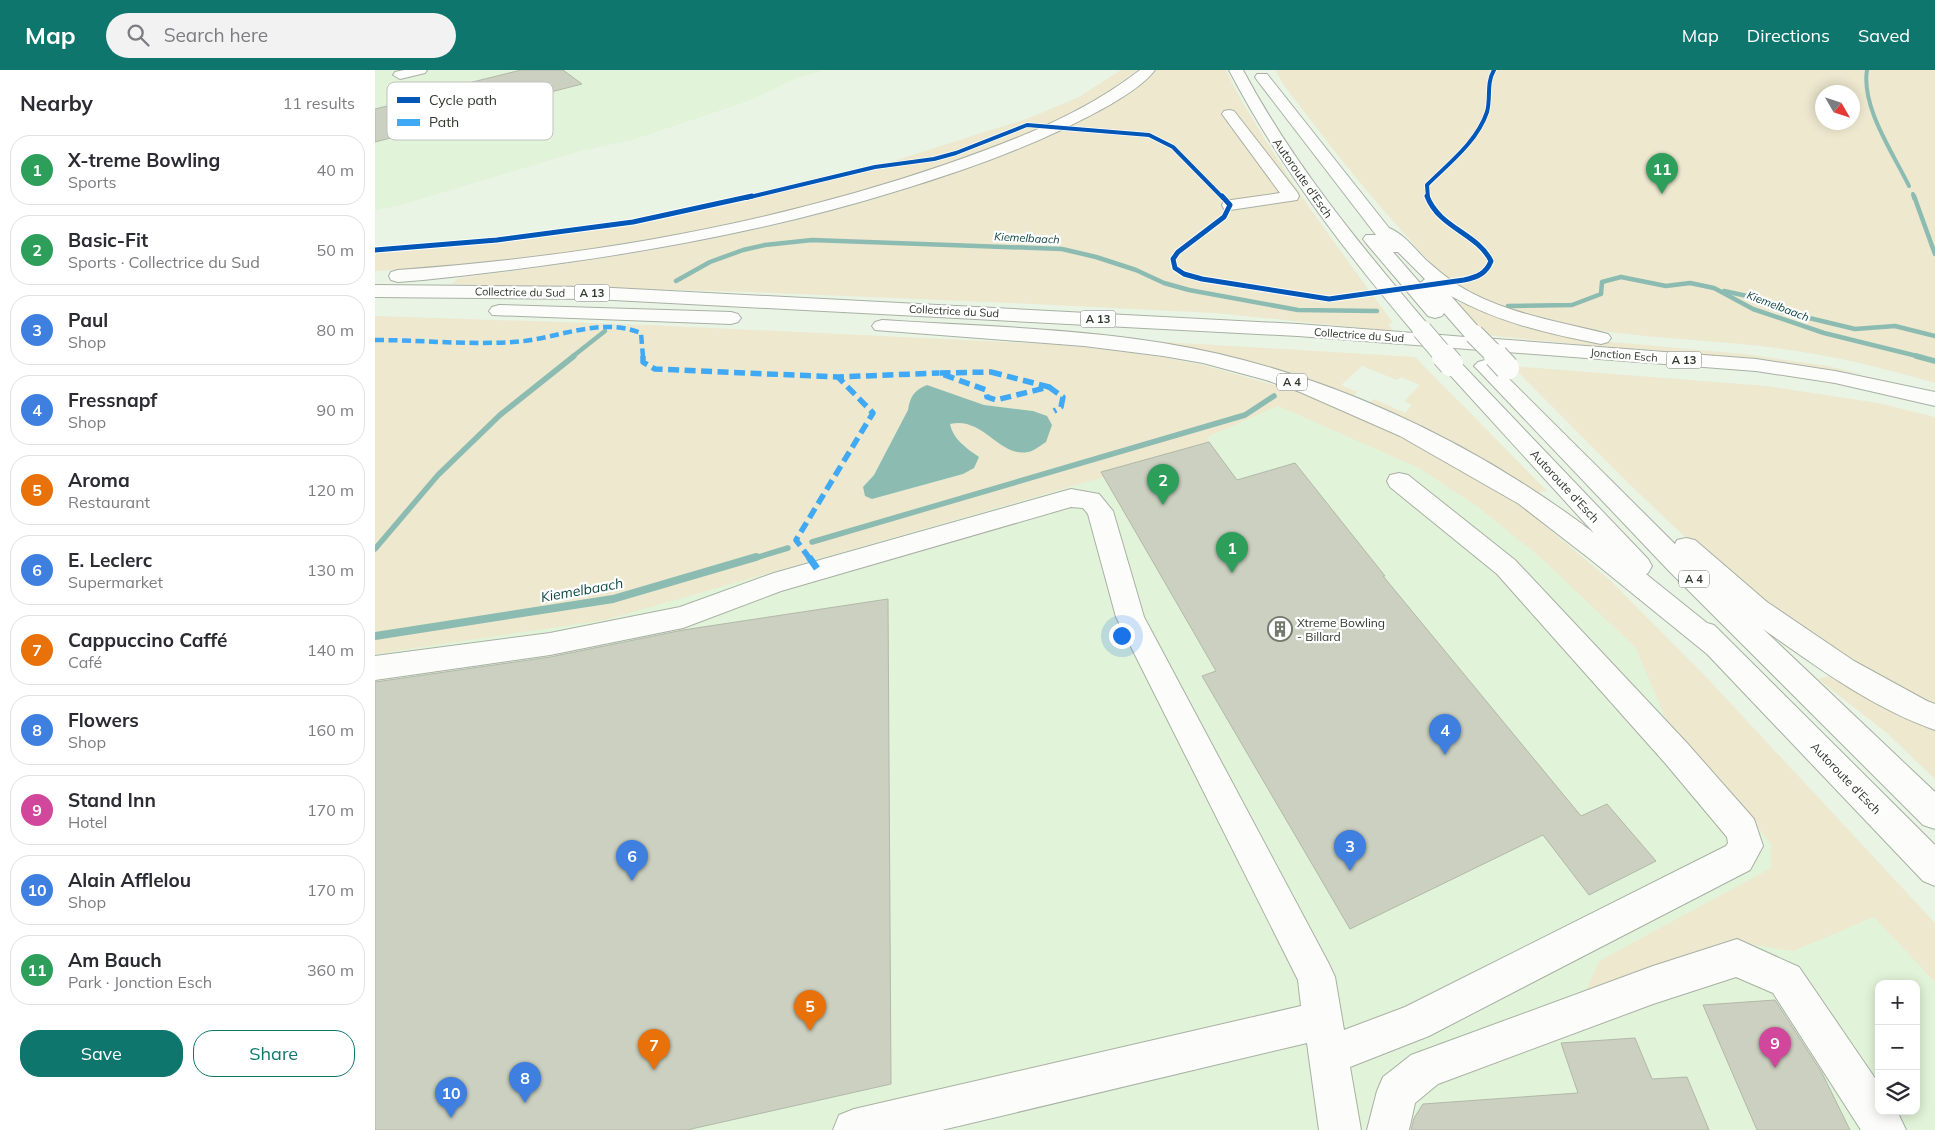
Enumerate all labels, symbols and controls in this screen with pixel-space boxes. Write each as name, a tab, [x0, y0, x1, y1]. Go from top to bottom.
search box	[106, 13, 456, 58]
text: Map	[25, 20, 76, 50]
icon: search	[124, 21, 152, 49]
text: Search here	[164, 23, 268, 47]
text: Map	[1682, 24, 1719, 47]
text: Directions	[1747, 24, 1830, 47]
text: Saved	[1858, 24, 1910, 47]
legend	[387, 82, 553, 140]
north arrow	[1815, 85, 1860, 130]
text: Nearby	[20, 90, 93, 116]
text: Cycle path	[429, 91, 497, 109]
text: 11 results	[283, 93, 355, 113]
text: Path	[429, 113, 459, 131]
street label: Autoroute d'Esch	[1270, 135, 1336, 221]
text: X-treme Bowling	[68, 148, 220, 172]
pin: 11	[1646, 153, 1678, 194]
text: 1	[32, 160, 42, 180]
text: 40 m	[317, 160, 354, 180]
text: Sports	[68, 172, 116, 192]
text: Basic-Fit	[68, 228, 148, 252]
water label: Kiemelbaach	[994, 229, 1060, 247]
text: 2	[32, 240, 42, 260]
text: 50 m	[317, 240, 354, 260]
text: Sports · Collectrice du Sud	[68, 252, 260, 272]
street label: Collectrice du Sud	[475, 284, 565, 300]
road number: A 13	[575, 284, 609, 302]
water label: Kiemelbaach	[1745, 288, 1811, 324]
street label: Collectrice du Sud	[909, 302, 999, 320]
text: Paul	[68, 308, 108, 332]
road number: A 13	[1081, 310, 1115, 328]
text: 3	[32, 320, 42, 340]
text: 80 m	[317, 320, 354, 340]
street label: Collectrice du Sud	[1313, 325, 1405, 345]
text: Shop	[68, 332, 106, 352]
street label: Jonction Esch	[1590, 345, 1658, 365]
road number: A 13	[1667, 352, 1701, 368]
road number: A 4	[1277, 374, 1307, 390]
text: Fressnapf	[68, 388, 157, 412]
text: 4	[32, 400, 42, 420]
text: 90 m	[317, 400, 354, 420]
text: Shop	[68, 412, 106, 432]
street label: Autoroute d'Esch	[1527, 446, 1603, 526]
pin: 2	[1147, 464, 1179, 505]
text: Aroma	[68, 468, 130, 492]
text: 5	[32, 480, 42, 500]
text: 120 m	[307, 480, 354, 500]
text: Restaurant	[68, 492, 150, 512]
pin: 1	[1216, 532, 1248, 573]
text: E. Leclerc	[68, 548, 152, 572]
text: 6	[32, 560, 42, 580]
text: 130 m	[307, 560, 354, 580]
road number: A 4	[1679, 570, 1709, 588]
text: Supermarket	[68, 572, 163, 592]
water label: Kiemelbaach	[539, 574, 625, 606]
place label: Xtreme Bowling - Billard	[1297, 615, 1385, 644]
building icon: Xtreme Bowling - Billard	[1267, 616, 1293, 642]
your location	[1109, 623, 1135, 649]
text: Cappuccino Caffé	[68, 628, 227, 652]
text: 7	[32, 640, 42, 660]
text: 140 m	[307, 640, 354, 660]
text: Café	[68, 652, 102, 672]
text: Flowers	[68, 708, 139, 732]
pin: 4	[1429, 714, 1461, 755]
text: 8	[32, 720, 42, 740]
text: 160 m	[307, 720, 354, 740]
text: Shop	[68, 732, 106, 752]
street label: Autoroute d'Esch	[1808, 739, 1884, 817]
text: Stand Inn	[68, 788, 156, 812]
text: 9	[32, 800, 42, 820]
text: 170 m	[307, 800, 354, 820]
text: Hotel	[68, 812, 107, 832]
pin: 3	[1334, 830, 1366, 871]
pin: 6	[616, 840, 648, 881]
text: Alain Afflelou	[68, 868, 191, 892]
text: 10	[27, 880, 47, 900]
text: 170 m	[307, 880, 354, 900]
text: Shop	[68, 892, 106, 912]
text: Am Bauch	[68, 948, 162, 972]
text: 11	[27, 960, 47, 980]
text: 360 m	[307, 960, 354, 980]
text: Park · Jonction Esch	[68, 972, 212, 992]
map controls	[1875, 980, 1920, 1115]
button: +	[1875, 980, 1920, 1025]
pin: 5	[794, 990, 826, 1031]
button: −	[1875, 1025, 1920, 1070]
pin: 9	[1759, 1027, 1791, 1068]
pin: 7	[638, 1029, 670, 1070]
button: Save	[20, 1030, 183, 1077]
button: Share	[193, 1030, 355, 1077]
pin: 8	[509, 1062, 541, 1103]
button: layers	[1875, 1070, 1920, 1115]
pin: 10	[435, 1077, 467, 1118]

